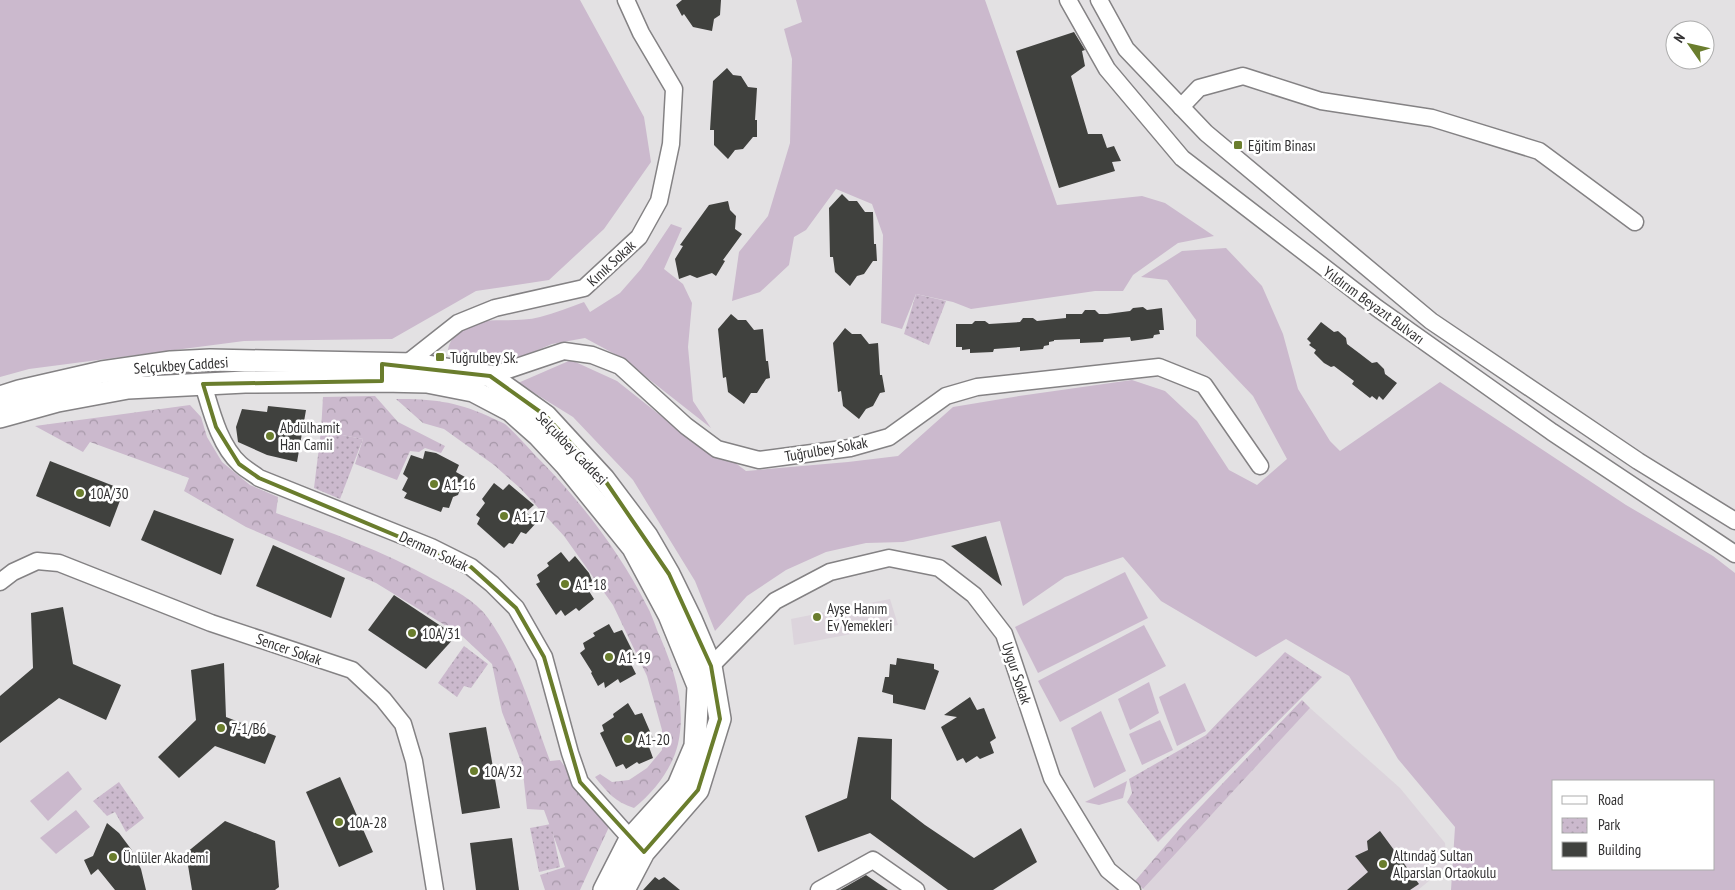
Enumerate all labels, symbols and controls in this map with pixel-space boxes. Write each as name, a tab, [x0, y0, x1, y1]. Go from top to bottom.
north arrow	[1665, 20, 1715, 70]
text: N	[1670, 30, 1689, 46]
place label: Eğitim Binası	[1248, 136, 1316, 155]
marker: Eğitim Binası	[1232, 139, 1244, 151]
street label: Kınık Sokak	[583, 236, 639, 290]
street label: Yıldırım Beyazıt Bulvarı	[1320, 262, 1428, 348]
place label: Tuğrulbey Sk.	[450, 348, 519, 367]
marker: Tuğrulbey Sk.	[434, 351, 446, 363]
street label: Selçukbey Caddesi	[133, 352, 229, 378]
street label: Selçukbey Caddesi	[532, 407, 612, 489]
place label: Abdülhamit Han Camii	[280, 418, 340, 454]
marker: Abdülhamit Han Camii	[264, 430, 276, 442]
street label: Tuğrulbey Sokak	[783, 432, 869, 466]
place label: A1-16	[444, 475, 476, 494]
marker: A1-16	[428, 478, 440, 490]
place label: 10A/30	[90, 484, 129, 503]
marker: 10A/30	[74, 487, 86, 499]
place label: A1-17	[514, 507, 546, 526]
marker: A1-17	[498, 510, 510, 522]
street label: Derman Sokak	[396, 527, 472, 575]
place label: A1-18	[575, 575, 607, 594]
marker: A1-18	[559, 578, 571, 590]
place label: Ayşe Hanım Ev Yemekleri	[827, 599, 892, 635]
marker: Ayşe Hanım Ev Yemekleri	[811, 611, 823, 623]
place label: 10A/31	[422, 624, 461, 643]
marker: 10A/31	[406, 627, 418, 639]
street label: Sencer Sokak	[254, 629, 325, 669]
street label: Uygur Sokak	[998, 639, 1036, 707]
place label: A1-19	[619, 648, 651, 667]
marker: A1-19	[603, 651, 615, 663]
place label: 7-1/B6	[231, 719, 267, 738]
marker: 7-1/B6	[215, 722, 227, 734]
place label: A1-20	[638, 730, 670, 749]
marker: A1-20	[622, 733, 634, 745]
place label: 10A/32	[484, 762, 523, 781]
marker: 10A/32	[468, 765, 480, 777]
legend	[1552, 780, 1715, 870]
text: Road	[1598, 790, 1624, 809]
place label: 10A-28	[349, 813, 387, 832]
text: Park	[1598, 815, 1620, 834]
marker: 10A-28	[333, 816, 345, 828]
text: Building	[1598, 840, 1641, 859]
place label: Altındağ Sultan Alparslan Ortaokulu	[1393, 846, 1496, 882]
place label: Ünlüler Akademi	[123, 848, 209, 867]
marker: Ünlüler Akademi	[107, 851, 119, 863]
marker: Altındağ Sultan Alparslan Ortaokulu	[1377, 858, 1389, 870]

